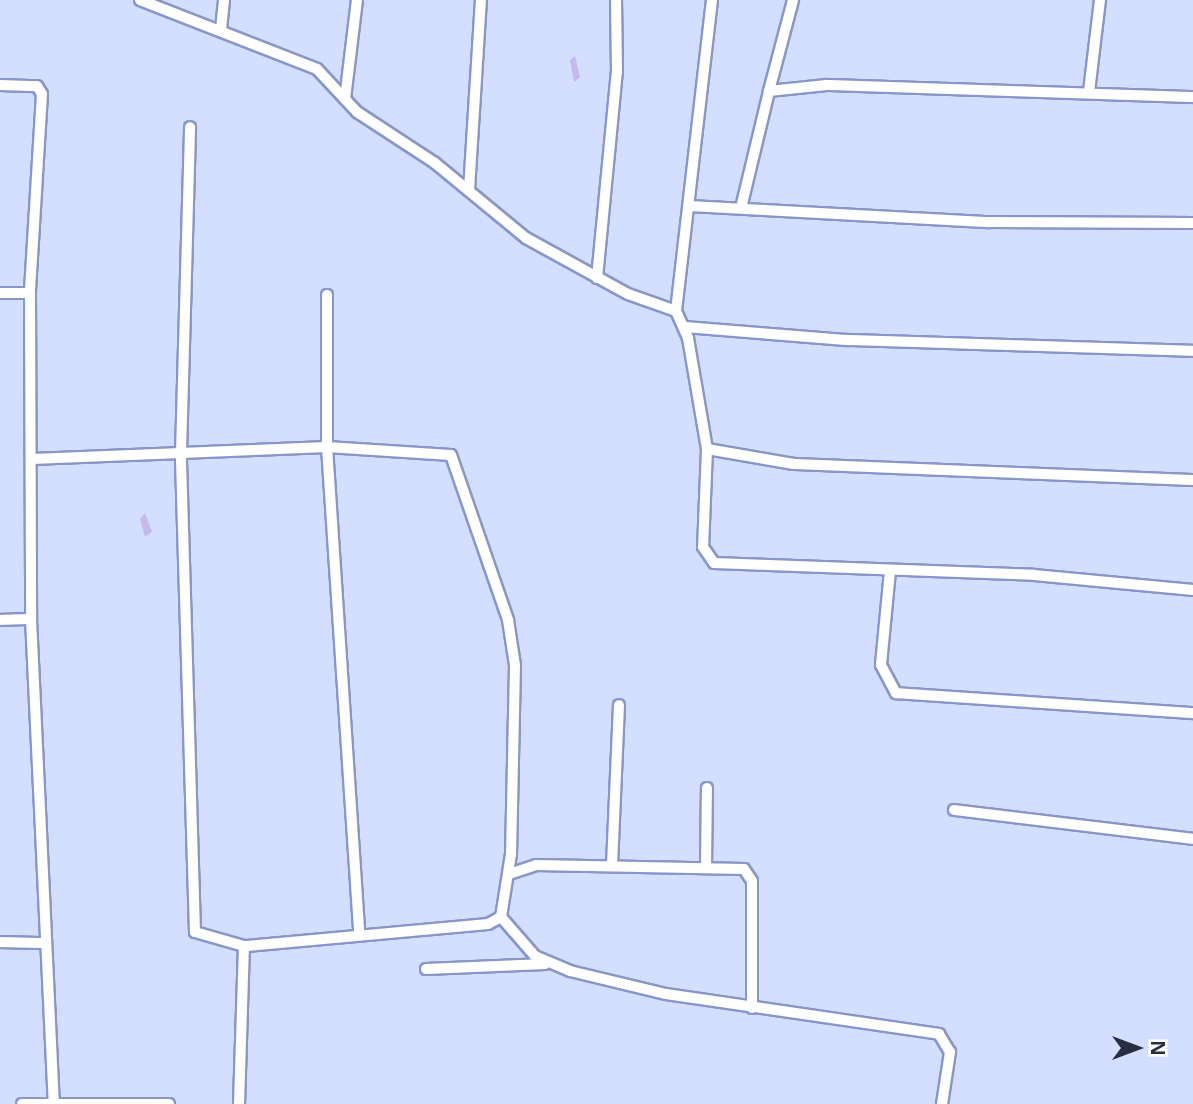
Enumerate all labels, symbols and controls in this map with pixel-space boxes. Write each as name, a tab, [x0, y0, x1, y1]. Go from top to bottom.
north arrow	[1102, 1013, 1172, 1083]
text: N	[1145, 1040, 1171, 1056]

